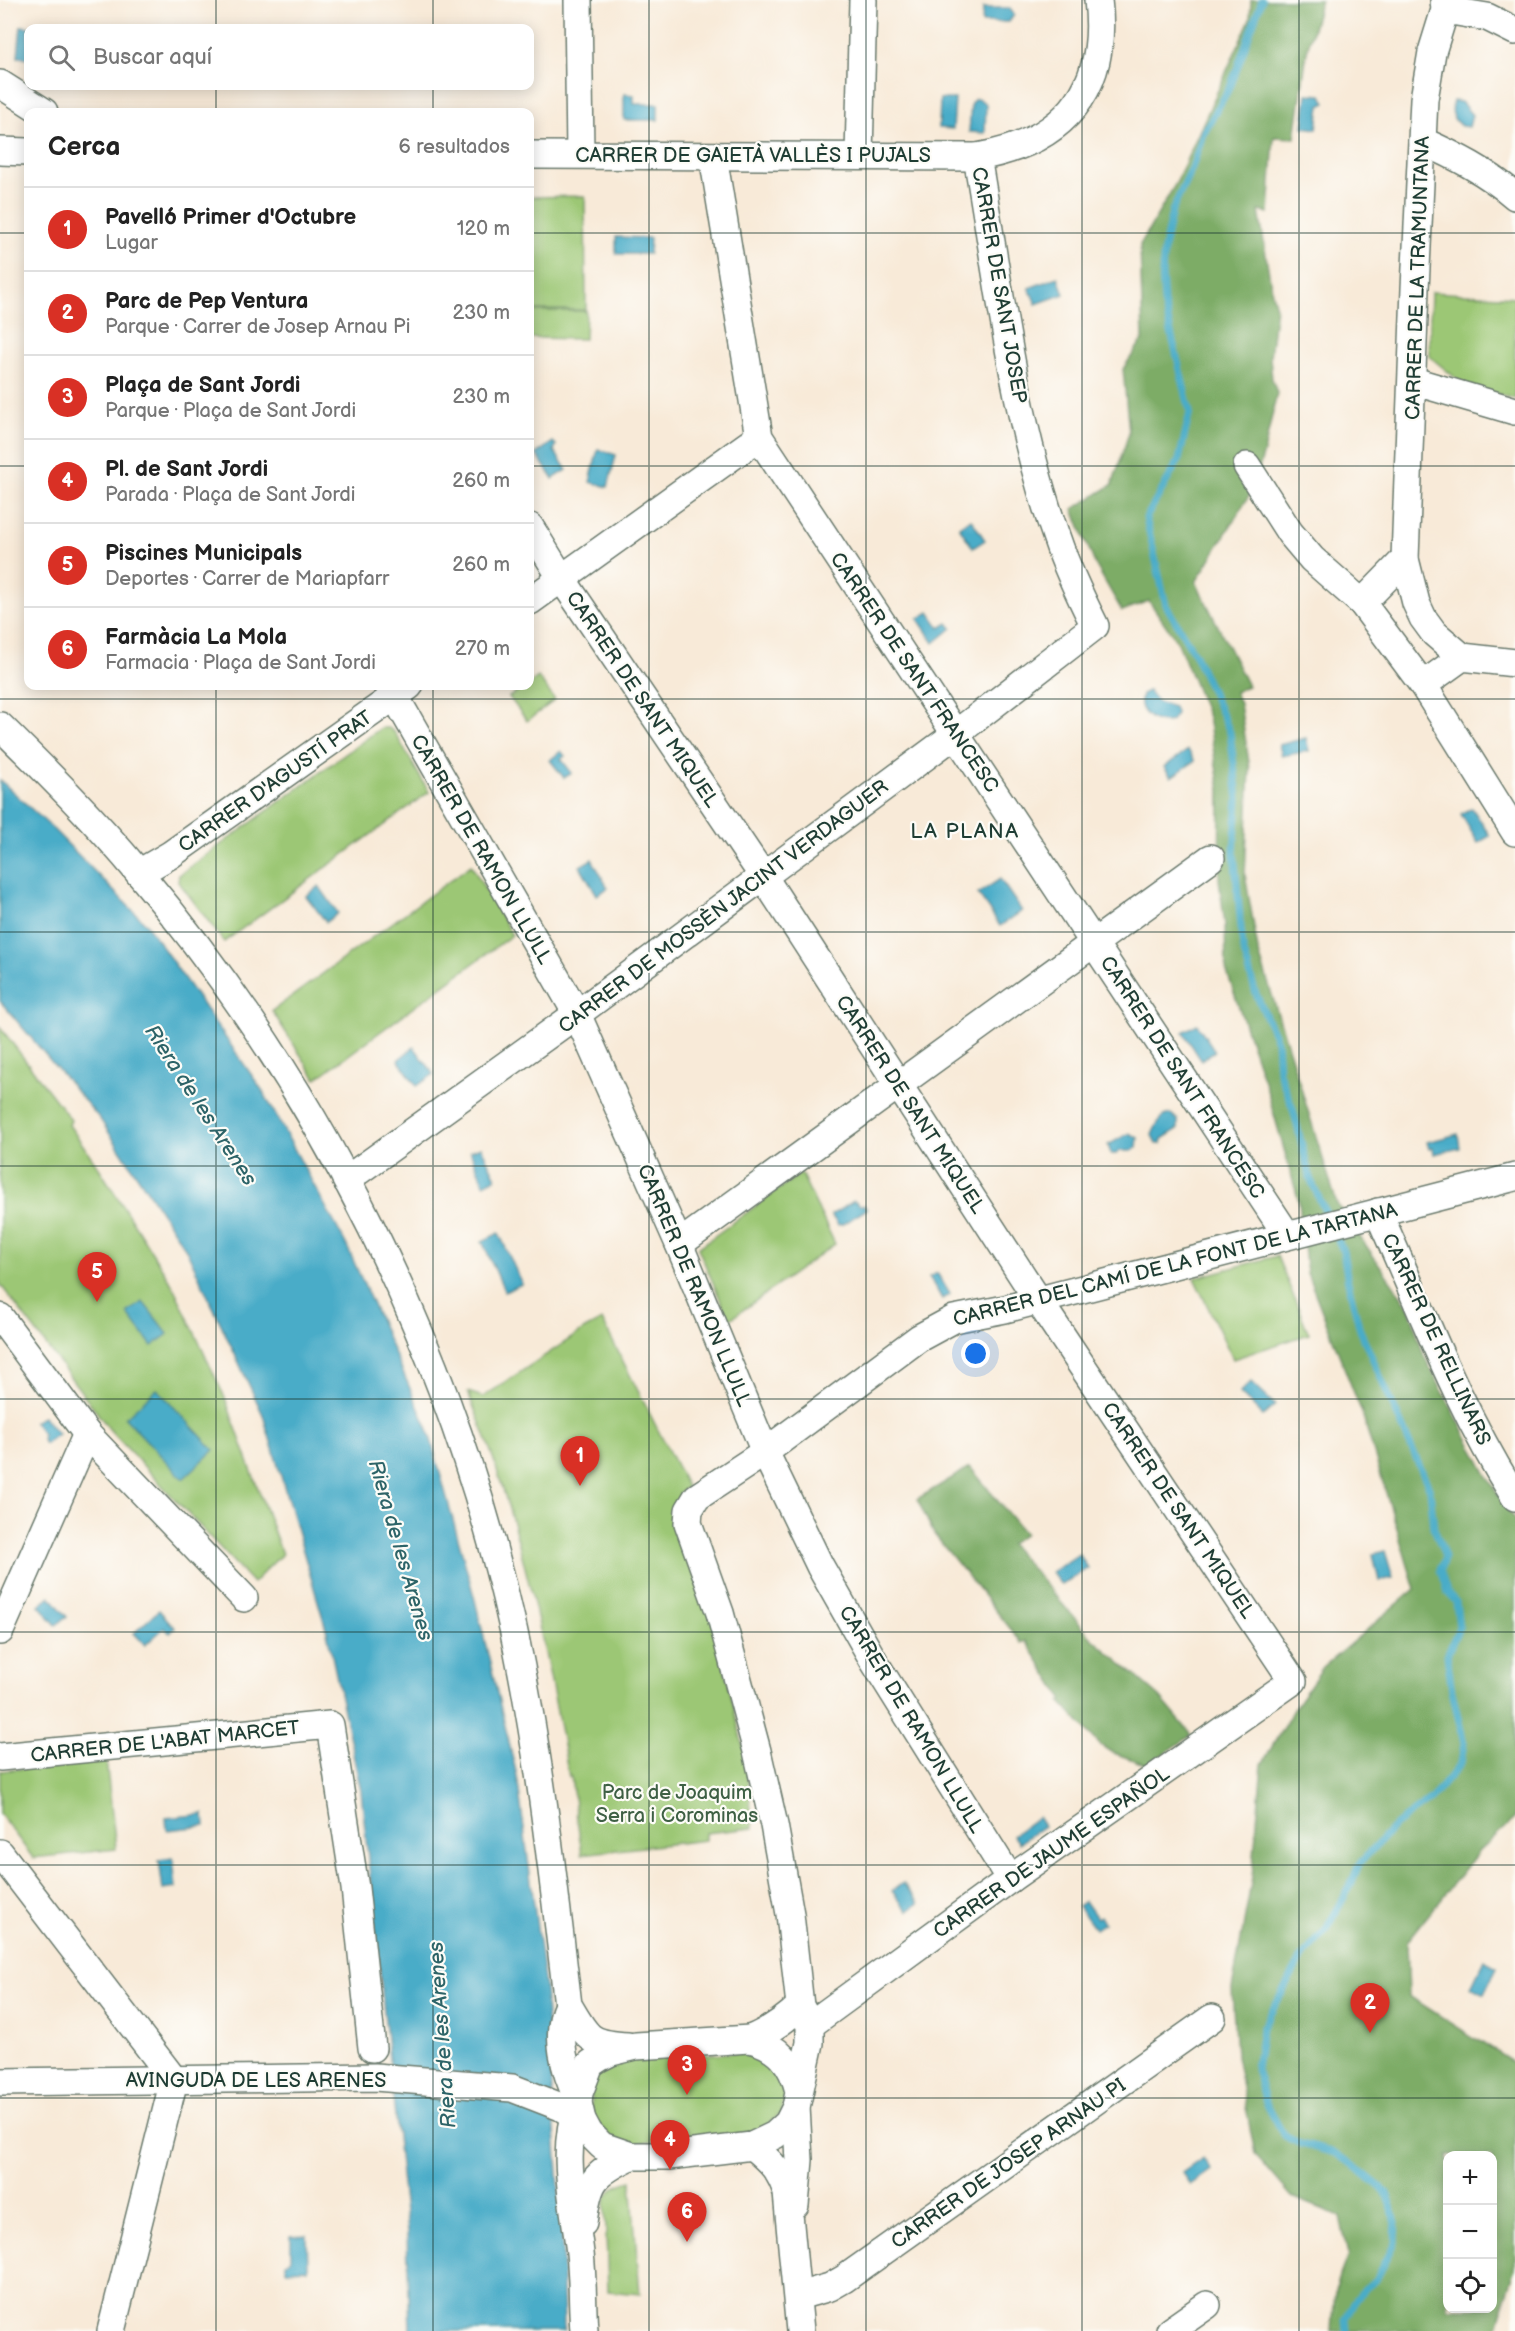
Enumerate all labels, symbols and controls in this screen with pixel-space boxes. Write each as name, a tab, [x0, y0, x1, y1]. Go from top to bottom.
search box	[24, 24, 534, 90]
icon: search	[45, 41, 78, 74]
text: Buscar aquí	[93, 44, 212, 71]
text: Cerca	[48, 132, 120, 163]
text: 6 resultados	[399, 135, 510, 159]
street label: CARRER DE LA TRAMUNTANA	[1401, 135, 1435, 420]
street label: CARRER DE GAIETÀ VALLÈS I PUJALS	[575, 143, 931, 168]
street label: CARRER DE SANT JOSEP	[966, 165, 1032, 406]
text: Pavelló Primer d'Octubre	[105, 204, 356, 231]
text: 1	[63, 217, 72, 241]
text: 120 m	[457, 217, 510, 241]
text: Lugar	[105, 231, 158, 255]
text: Parc de Pep Ventura	[105, 288, 308, 315]
text: 2	[62, 301, 73, 325]
text: 230 m	[453, 301, 510, 325]
text: Parque · Carrer de Josep Arnau Pi	[105, 315, 410, 339]
text: Plaça de Sant Jordi	[105, 372, 301, 399]
text: 3	[62, 385, 73, 409]
text: 230 m	[453, 385, 510, 409]
text: Parque · Plaça de Sant Jordi	[105, 399, 356, 423]
text: Pl. de Sant Jordi	[105, 456, 268, 483]
text: 4	[62, 469, 73, 493]
text: 260 m	[452, 469, 510, 493]
text: Parada · Plaça de Sant Jordi	[105, 483, 356, 507]
text: Piscines Municipals	[105, 540, 302, 567]
street label: CARRER DE SANT FRANCESC	[825, 548, 1004, 797]
text: 5	[62, 553, 73, 577]
text: 260 m	[452, 553, 510, 577]
text: Deportes · Carrer de Mariapfarr	[105, 567, 389, 591]
street label: CARRER DE SANT MIQUEL	[561, 587, 724, 813]
text: Farmàcia La Mola	[105, 624, 287, 651]
text: 6	[61, 637, 74, 661]
text: 270 m	[455, 637, 510, 661]
text: Farmacia · Plaça de Sant Jordi	[105, 651, 376, 675]
street label: CARRER D'AGUSTÍ PRAT	[173, 705, 377, 858]
street label: CARRER DE RAMON LLULL	[406, 731, 557, 969]
street label: CARRER DE MOSSÈN JACINT VERDAGUER	[553, 774, 893, 1039]
district label: LA PLANA	[910, 819, 1020, 844]
street label: CARRER DE SANT FRANCESC	[1095, 952, 1270, 1203]
street label: CARRER DE SANT MIQUEL	[831, 991, 990, 1219]
water label: Riera de les Arenes	[139, 1020, 262, 1191]
street label: CARRER DE RAMON LLULL	[632, 1161, 756, 1411]
street label: CARRER DEL CAMÍ DE LA FONT DE LA TARTANA	[950, 1197, 1401, 1332]
street label: CARRER DE RELLINARS	[1376, 1230, 1496, 1449]
pin: 5	[78, 1252, 116, 1302]
your location	[961, 1339, 990, 1368]
street label: CARRER DE SANT MIQUEL	[1097, 1398, 1260, 1624]
pin: 1	[560, 1436, 600, 1486]
water label: Riera de les Arenes	[363, 1457, 438, 1644]
street label: CARRER DE RAMON LLULL	[834, 1602, 989, 1838]
street label: CARRER DE L'ABAT MARCET	[29, 1716, 301, 1768]
street label: CARRER DE JAUME ESPAÑOL	[929, 1762, 1175, 1944]
park label: Parc de Joaquim Serra i Corominas	[596, 1781, 758, 1828]
water label: Riera de les Arenes	[423, 1940, 461, 2129]
pin: 2	[1350, 1984, 1390, 2033]
pin: 3	[668, 2046, 706, 2095]
street label: AVINGUDA DE LES ARENES	[126, 2069, 386, 2093]
street label: CARRER DE JOSEP ARNAU PI	[887, 2073, 1130, 2254]
pin: 4	[650, 2120, 690, 2170]
map controls	[1443, 2151, 1497, 2313]
button: +	[1443, 2151, 1497, 2205]
pin: 6	[668, 2192, 706, 2242]
button: −	[1443, 2205, 1497, 2259]
button: locate	[1443, 2259, 1497, 2313]

